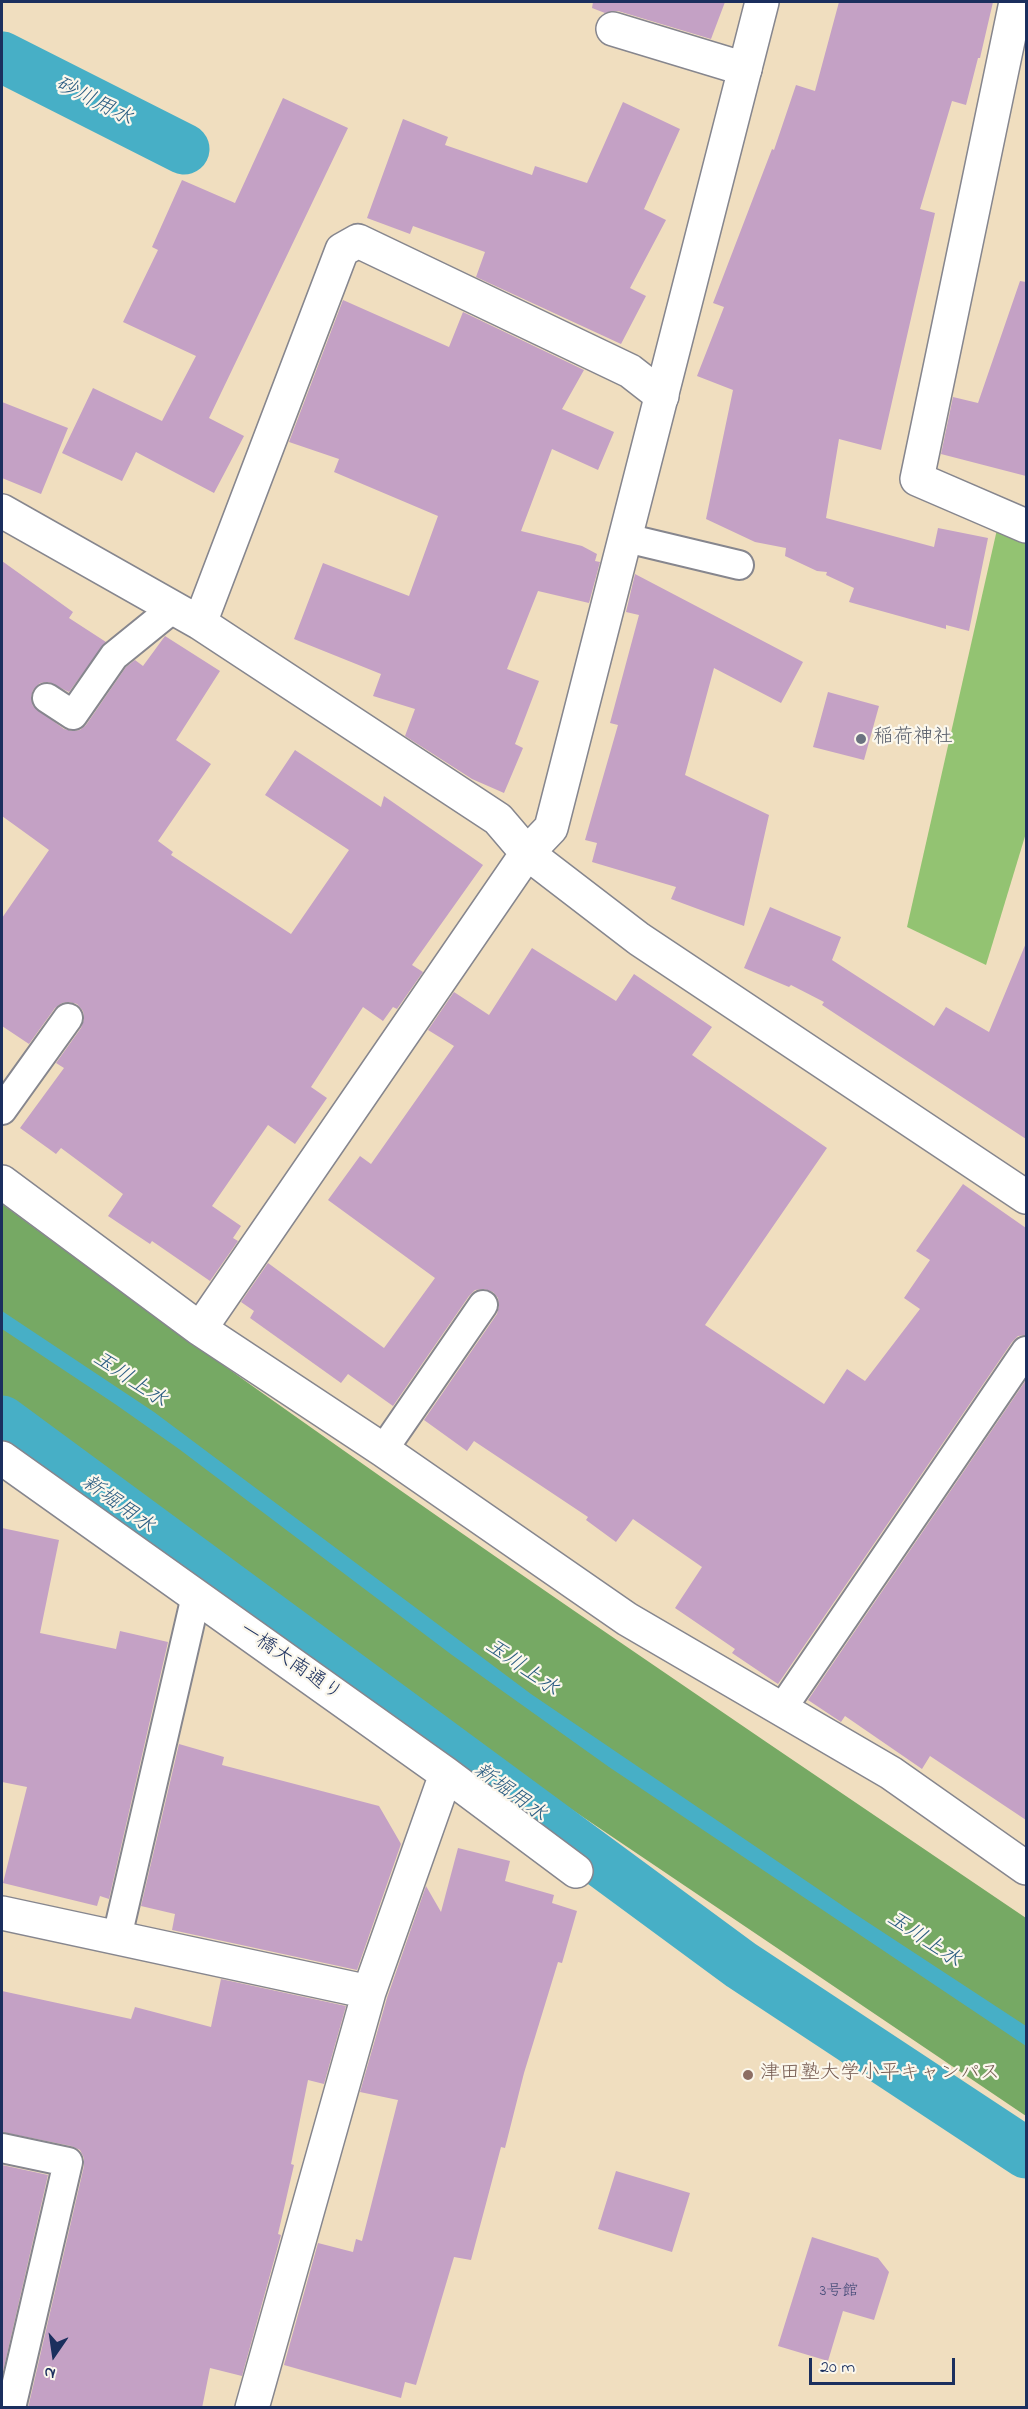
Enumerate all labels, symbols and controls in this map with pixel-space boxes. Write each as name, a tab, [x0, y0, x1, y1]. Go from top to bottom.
water label: 砂川用水	[50, 73, 136, 133]
place label: 稲荷神社	[873, 727, 953, 751]
marker: 稲荷神社	[854, 732, 868, 746]
water label: 玉川上水	[87, 1347, 171, 1415]
water label: 新堀用水	[76, 1471, 158, 1541]
street label: 一橋大南通り	[234, 1619, 346, 1707]
water label: 玉川上水	[479, 1635, 563, 1703]
water label: 新堀用水	[468, 1759, 550, 1829]
water label: 玉川上水	[881, 1907, 965, 1975]
place label: 津田塾大学小平キャンパス	[760, 2063, 1000, 2087]
marker: 津田塾大学小平キャンパス	[741, 2068, 755, 2082]
house number: 3号館	[820, 2282, 858, 2302]
north arrow	[24, 2325, 84, 2385]
scale bar	[812, 2346, 958, 2384]
text: 20 m	[820, 2355, 855, 2381]
text: N	[42, 2360, 58, 2385]

